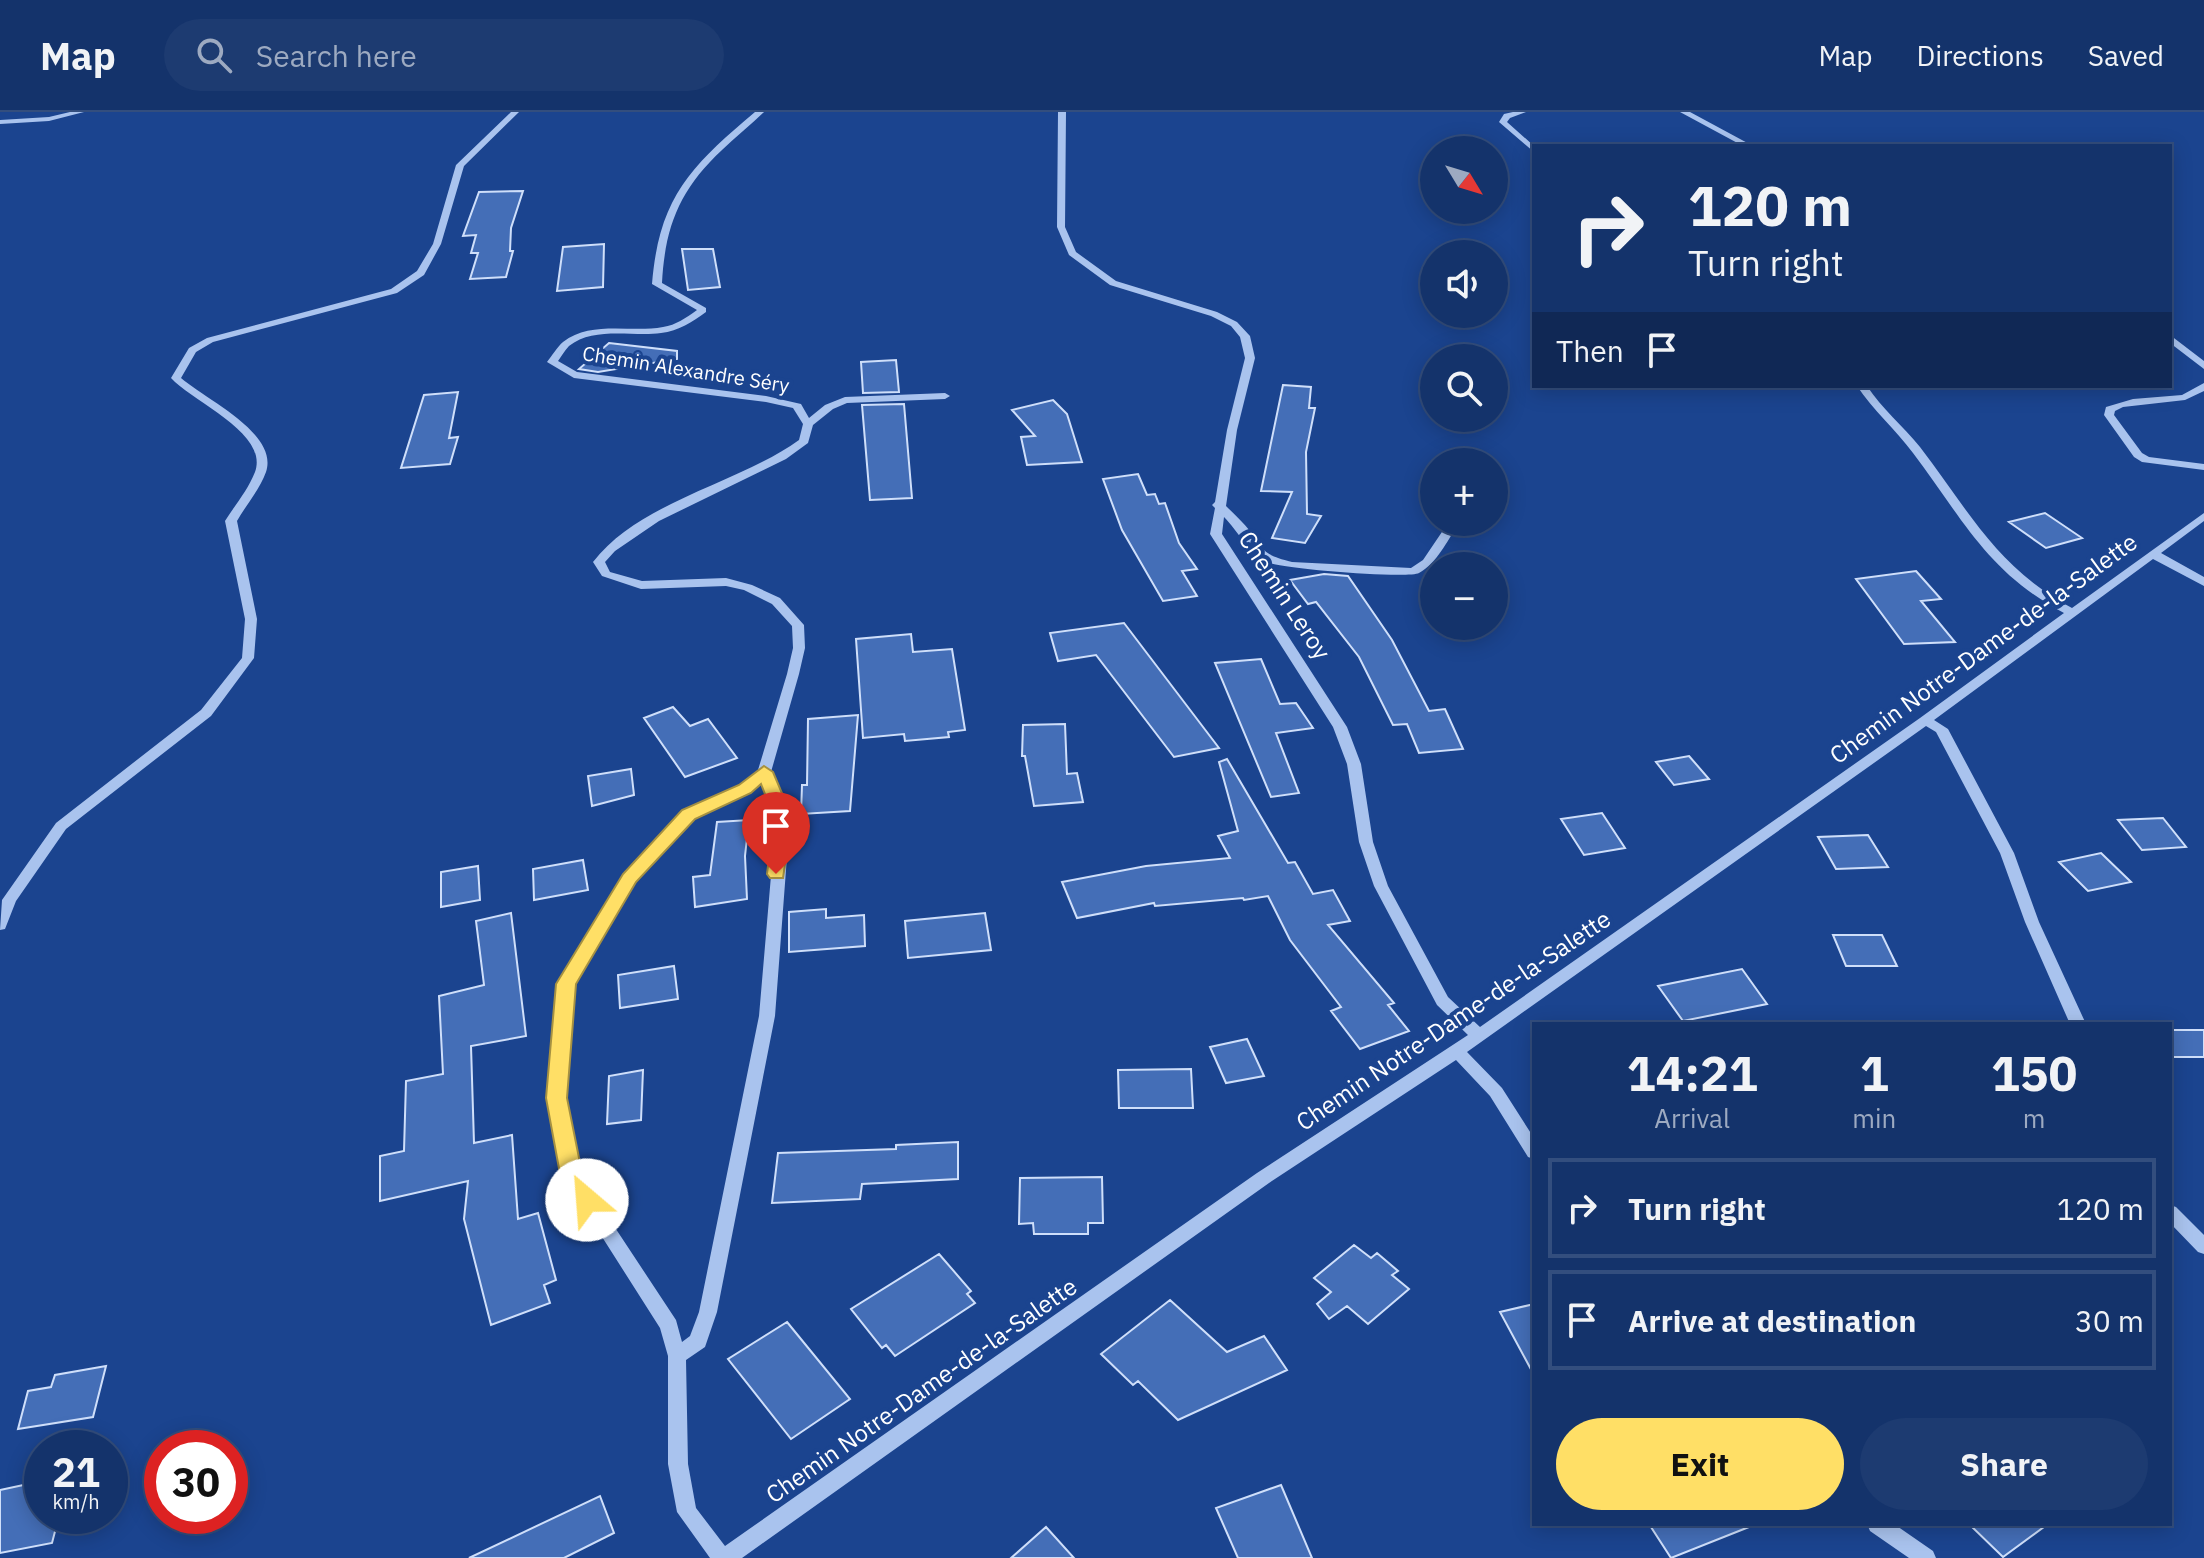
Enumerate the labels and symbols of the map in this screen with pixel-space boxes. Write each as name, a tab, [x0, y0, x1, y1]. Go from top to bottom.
north arrow	[1420, 136, 1508, 224]
street label: Chemin Alexandre Séry	[581, 339, 791, 399]
street label: Chemin Leroy	[1232, 525, 1338, 665]
street label: Chemin Notre-Dame-de-la-Salette	[1823, 525, 2143, 771]
pin	[742, 792, 810, 874]
street label: Chemin Notre-Dame-de-la-Salette	[1289, 902, 1617, 1138]
position arrow	[545, 1158, 629, 1242]
street label: Chemin Notre-Dame-de-la-Salette	[759, 1270, 1083, 1510]
speed limit sign: 30	[144, 1430, 248, 1534]

